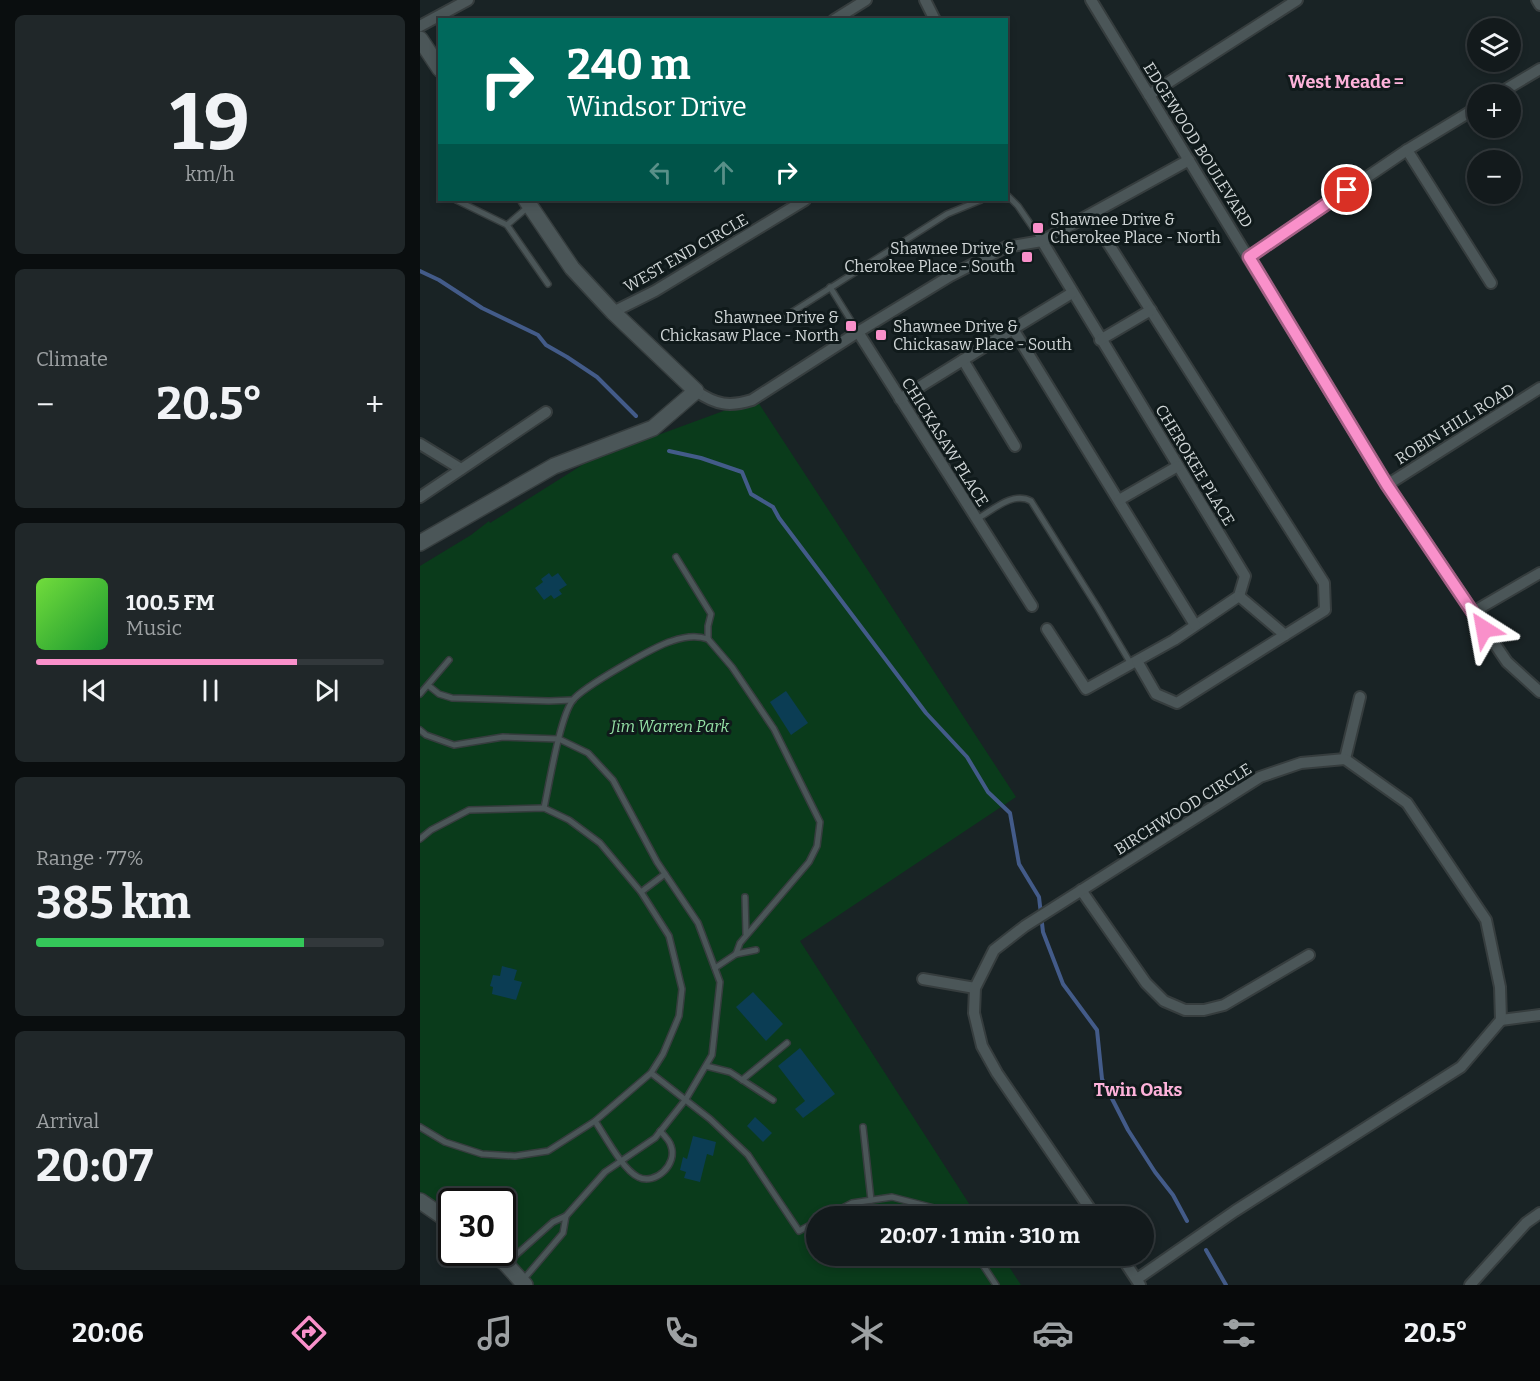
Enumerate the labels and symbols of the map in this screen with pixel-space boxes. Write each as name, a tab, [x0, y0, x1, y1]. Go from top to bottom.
street label: EDGEWOOD BOULEVARD	[1139, 59, 1257, 231]
district label: West Meade =	[1288, 71, 1404, 93]
pin	[1321, 164, 1372, 215]
street label: WEST END CIRCLE	[621, 210, 751, 296]
place label: Shawnee Drive & Cherokee Place - North	[1050, 210, 1221, 247]
marker: Shawnee Drive & Cherokee Place - North	[1031, 221, 1045, 235]
place label: Shawnee Drive & Cherokee Place - South	[844, 239, 1015, 276]
marker: Shawnee Drive & Cherokee Place - South	[1020, 250, 1034, 264]
place label: Shawnee Drive & Chickasaw Place - North	[660, 308, 839, 345]
place label: Shawnee Drive & Chickasaw Place - South	[893, 317, 1072, 354]
marker: Shawnee Drive & Chickasaw Place - North	[844, 319, 858, 333]
marker: Shawnee Drive & Chickasaw Place - South	[874, 328, 888, 342]
street label: CHICKASAW PLACE	[898, 374, 992, 510]
street label: ROBIN HILL ROAD	[1392, 380, 1518, 468]
street label: CHEROKEE PLACE	[1151, 401, 1239, 529]
position arrow	[1452, 597, 1516, 661]
park label: Jim Warren Park	[609, 717, 730, 736]
street label: BIRCHWOOD CIRCLE	[1111, 759, 1255, 859]
district label: Twin Oaks	[1094, 1079, 1182, 1101]
speed limit sign: 30	[438, 1188, 516, 1266]

